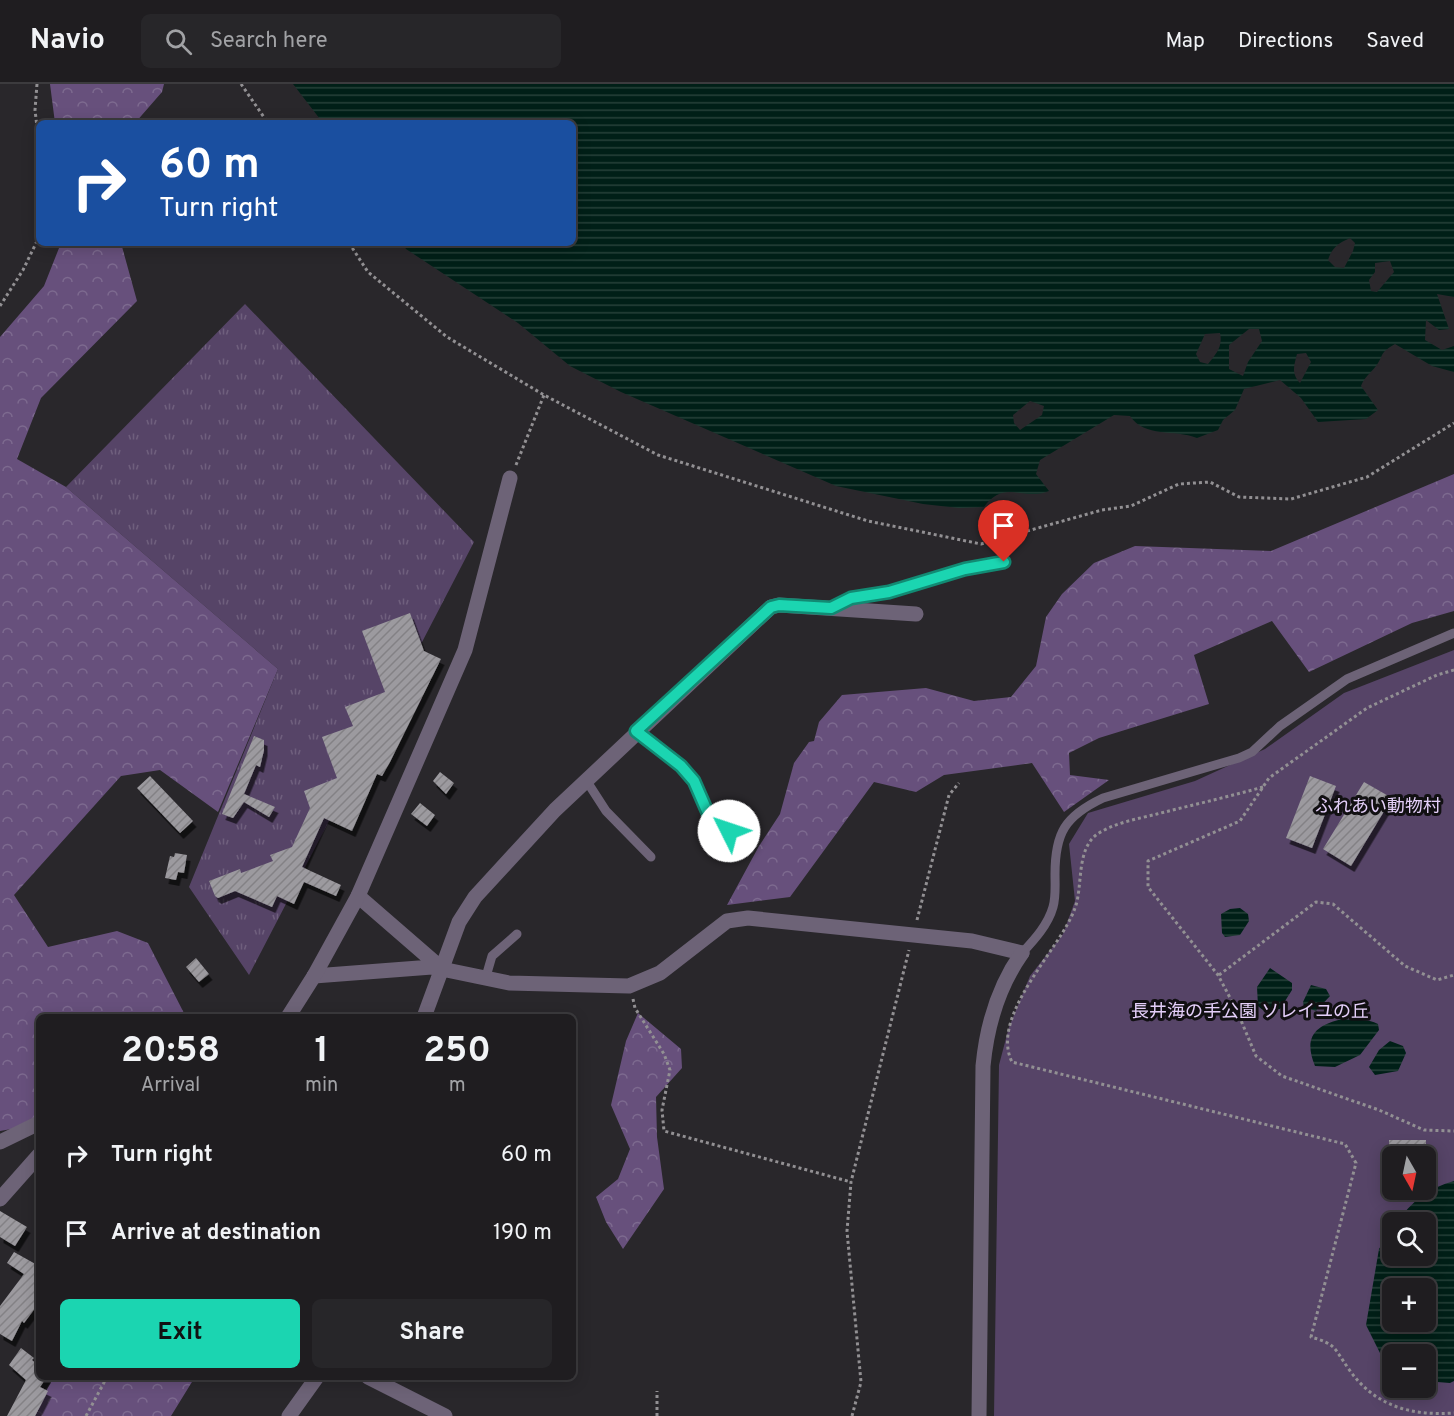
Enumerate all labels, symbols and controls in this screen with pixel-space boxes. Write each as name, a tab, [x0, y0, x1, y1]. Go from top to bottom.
search box	[141, 14, 561, 68]
text: Navio	[30, 23, 105, 59]
icon: search	[162, 25, 195, 58]
text: Search here	[210, 28, 327, 55]
text: Map	[1165, 28, 1205, 55]
text: Directions	[1238, 28, 1333, 55]
text: Saved	[1366, 28, 1424, 55]
text: 60 m	[159, 140, 260, 193]
icon: right	[60, 144, 138, 222]
text: Turn right	[159, 192, 278, 226]
pin	[978, 500, 1029, 562]
icon: arrive	[987, 509, 1020, 542]
park label: ふれあい動物村	[1315, 796, 1441, 819]
position arrow	[697, 799, 761, 863]
park label: 長井海の手公園 ソレイユの丘	[1131, 1001, 1369, 1024]
text: 20:58	[121, 1029, 220, 1075]
text: 1	[315, 1029, 329, 1075]
text: 250	[423, 1029, 491, 1075]
text: Arrival	[141, 1073, 200, 1099]
text: min	[305, 1073, 338, 1099]
text: m	[449, 1073, 466, 1099]
icon: right	[60, 1139, 93, 1172]
text: Turn right	[111, 1142, 213, 1169]
text: 60 m	[501, 1142, 552, 1169]
north arrow	[1382, 1146, 1436, 1200]
map controls	[1382, 1146, 1436, 1398]
button: search	[1382, 1212, 1436, 1266]
icon: arrive	[60, 1217, 93, 1250]
text: Arrive at destination	[111, 1220, 321, 1247]
text: 190 m	[493, 1220, 552, 1247]
button: +	[1382, 1278, 1436, 1332]
button: Exit	[60, 1299, 300, 1368]
button: Share	[312, 1299, 552, 1368]
button: −	[1382, 1344, 1436, 1398]

